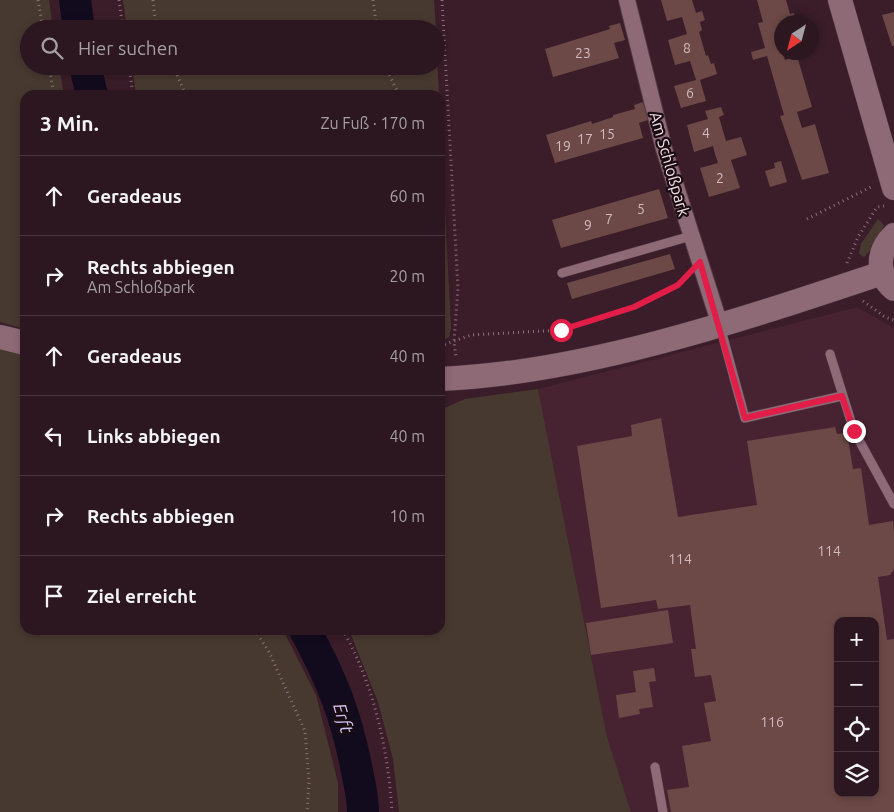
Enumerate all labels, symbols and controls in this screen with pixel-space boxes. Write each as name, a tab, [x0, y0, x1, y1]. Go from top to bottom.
north arrow	[774, 15, 819, 60]
search box	[20, 20, 445, 75]
icon: search	[38, 34, 66, 62]
text: Hier suchen	[78, 37, 178, 59]
house number: 8	[683, 40, 691, 56]
house number: 23	[575, 45, 591, 61]
house number: 6	[686, 85, 694, 101]
street label: Am Schloßpark	[646, 110, 694, 218]
text: 3 Min.	[40, 111, 99, 135]
text: Zu Fuß · 170 m	[320, 114, 425, 132]
house number: 4	[702, 125, 710, 141]
house number: 15	[599, 126, 615, 142]
house number: 17	[577, 131, 593, 147]
house number: 19	[555, 138, 571, 154]
house number: 2	[716, 170, 724, 186]
icon: ahead	[40, 182, 68, 210]
text: Geradeaus	[87, 185, 182, 207]
text: 60 m	[389, 187, 425, 205]
house number: 5	[637, 201, 645, 217]
house number: 7	[605, 211, 613, 227]
house number: 9	[584, 217, 592, 233]
text: Rechts abbiegen	[87, 256, 235, 278]
icon: right	[40, 262, 68, 290]
text: 20 m	[389, 267, 425, 285]
text: Am Schloßpark	[87, 278, 195, 296]
route start	[550, 319, 573, 342]
icon: ahead	[40, 342, 68, 370]
text: Geradeaus	[87, 345, 182, 367]
text: 40 m	[389, 347, 425, 365]
route end	[843, 420, 866, 443]
icon: left	[40, 422, 68, 450]
text: Links abbiegen	[87, 425, 221, 447]
text: 40 m	[389, 427, 425, 445]
icon: right	[40, 502, 68, 530]
text: Rechts abbiegen	[87, 505, 235, 527]
text: 10 m	[389, 507, 425, 525]
house number: 114	[817, 543, 841, 559]
house number: 114	[668, 551, 692, 567]
icon: arrive	[40, 582, 68, 610]
text: Ziel erreicht	[87, 585, 196, 607]
map controls	[834, 617, 879, 797]
button: +	[834, 617, 879, 662]
button: −	[834, 662, 879, 707]
water label: Erft	[329, 701, 358, 737]
button: locate	[834, 707, 879, 752]
house number: 116	[760, 714, 784, 730]
button: layers	[834, 752, 879, 797]

